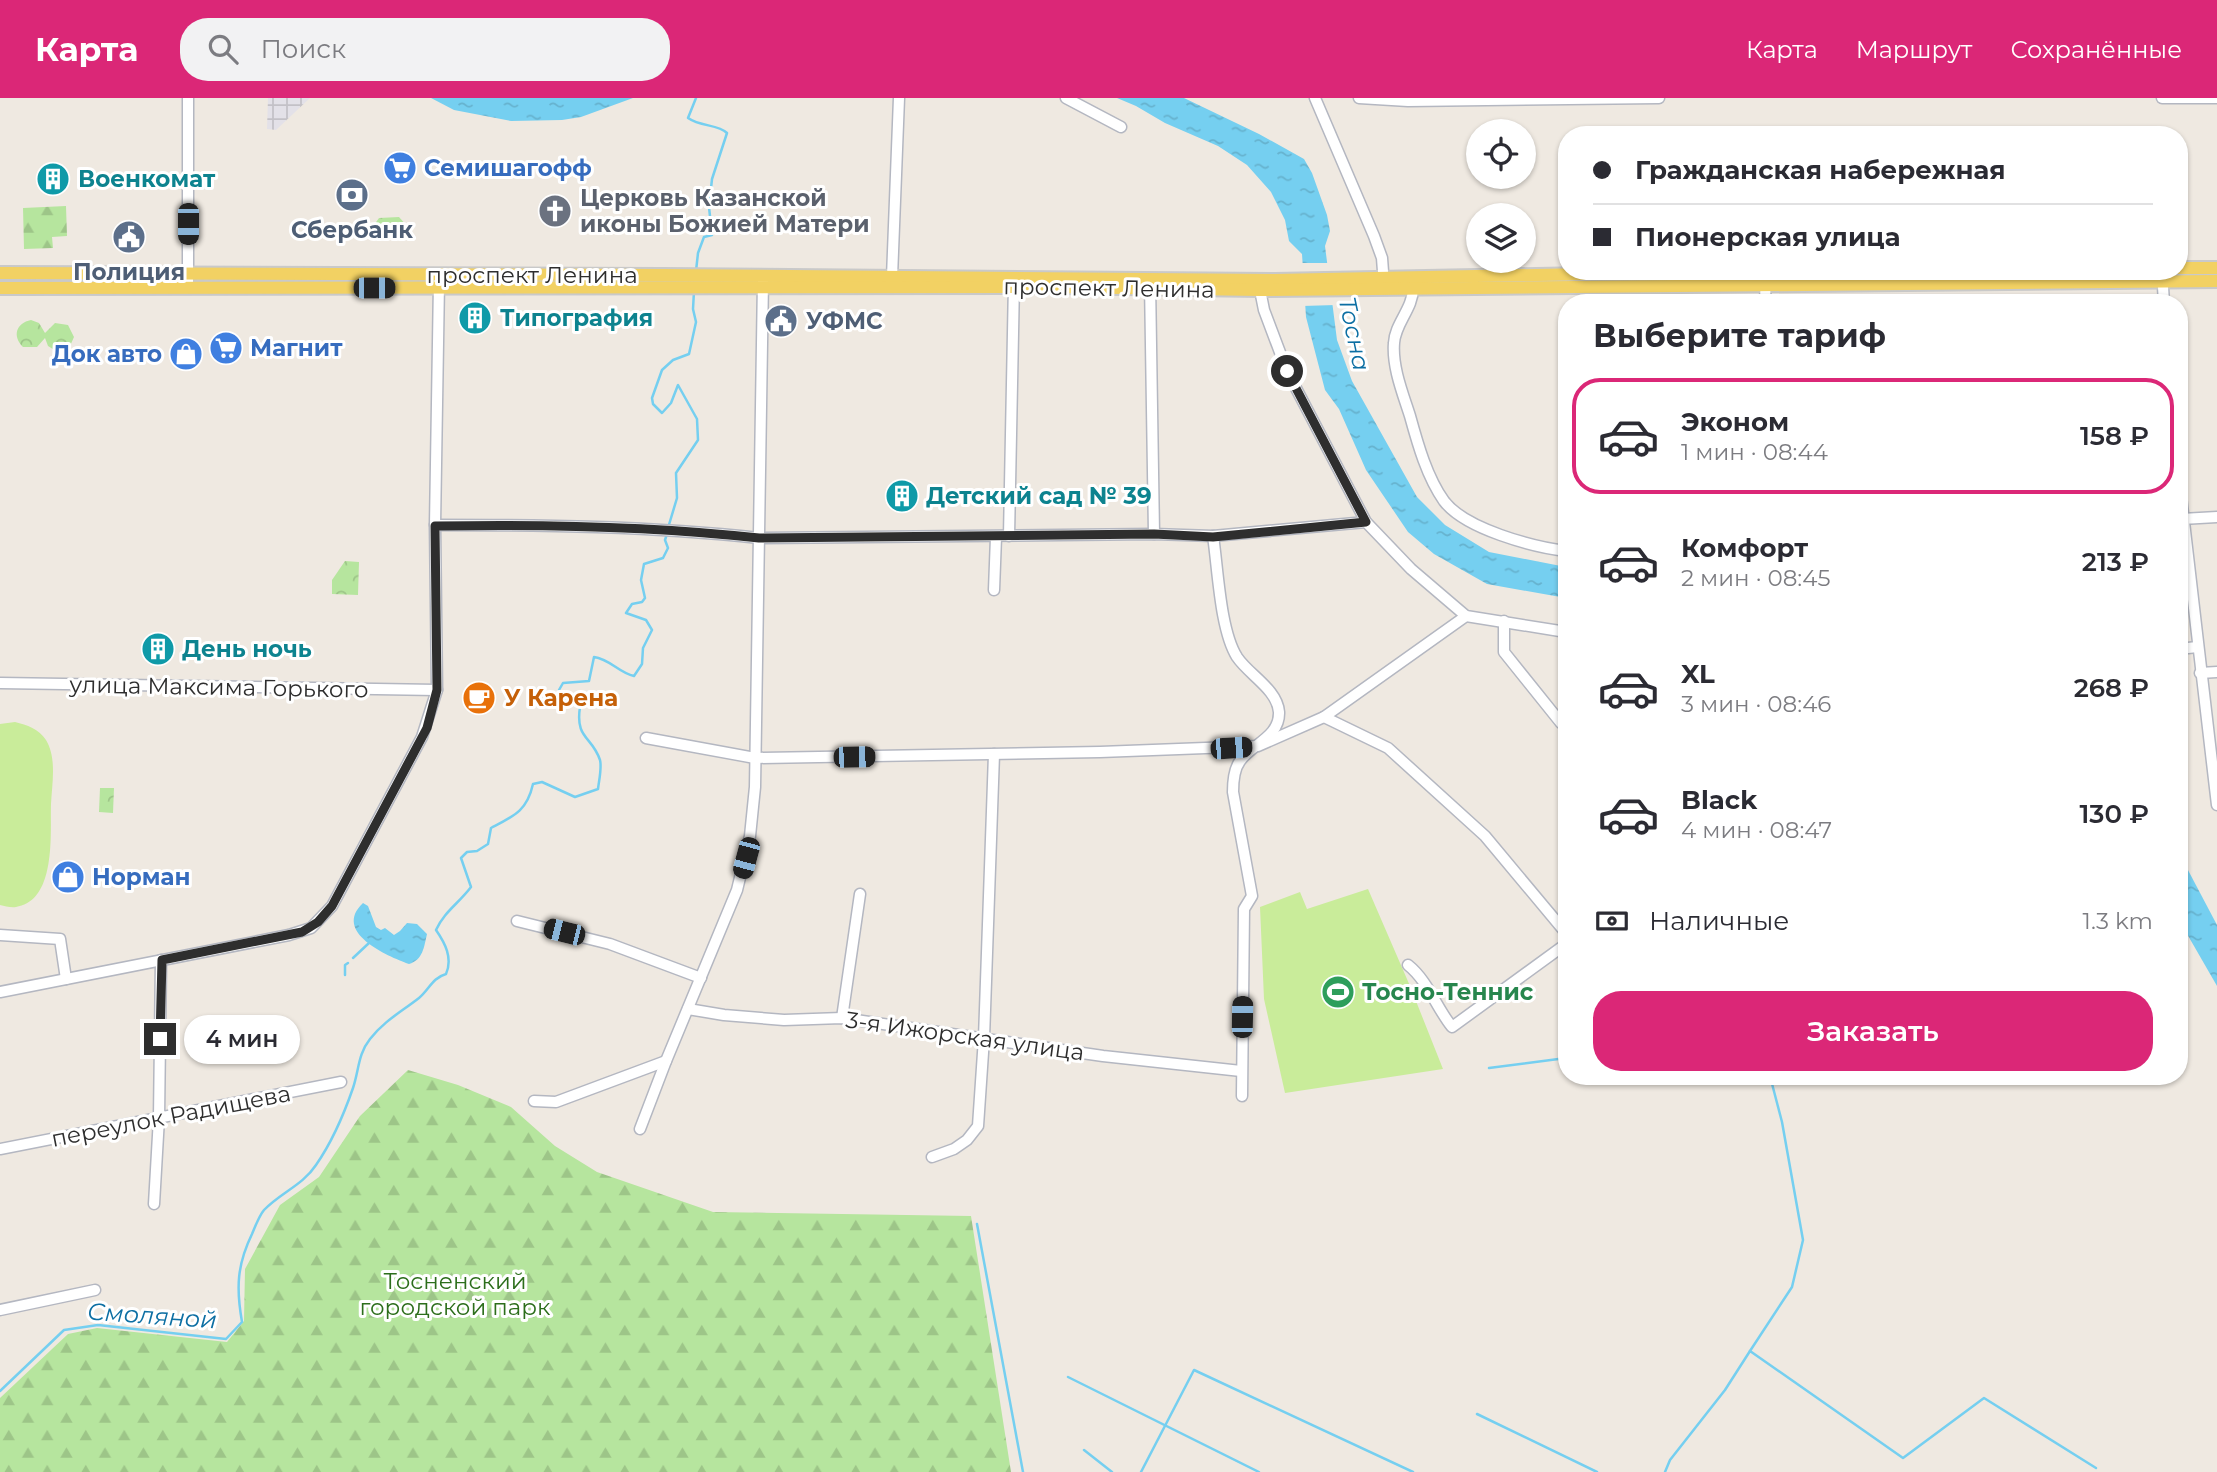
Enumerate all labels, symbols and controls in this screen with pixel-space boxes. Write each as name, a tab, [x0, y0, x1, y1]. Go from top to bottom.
search box	[180, 18, 670, 81]
text: Карта	[35, 29, 138, 69]
icon: search	[204, 30, 242, 68]
text: Поиск	[260, 33, 346, 65]
text: Карта	[1746, 35, 1818, 64]
text: Маршрут	[1856, 35, 1972, 64]
text: Сохранённые	[2010, 35, 2182, 64]
map controls	[1466, 119, 1536, 273]
button: locate	[1466, 119, 1536, 189]
supermarket icon: Семишагофф	[381, 149, 419, 187]
place label: Семишагофф	[424, 154, 592, 182]
text: Гражданская набережная	[1635, 154, 2006, 186]
building icon: Военкомат	[34, 160, 72, 198]
place label: Военкомат	[78, 165, 216, 193]
bank icon: Сбербанк	[333, 176, 371, 214]
place label: Церковь Казанской иконы Божией Матери	[580, 184, 870, 238]
church icon: Церковь Казанской иконы Божией Матери	[536, 192, 574, 230]
car	[178, 203, 199, 245]
button: layers	[1466, 203, 1536, 273]
place label: Сбербанк	[291, 216, 413, 244]
public building icon: Полиция	[110, 218, 148, 256]
text: Пионерская улица	[1635, 221, 1900, 253]
place label: Полиция	[73, 258, 185, 286]
street label: проспект Ленина	[426, 261, 638, 289]
street label: проспект Ленина	[1003, 272, 1215, 304]
car	[354, 278, 396, 299]
water label: Тосна	[1333, 294, 1376, 373]
building icon: Типография	[456, 299, 494, 337]
public building icon: УФМС	[762, 302, 800, 340]
place label: Типография	[500, 304, 653, 332]
place label: УФМС	[806, 307, 883, 335]
text: Выберите тариф	[1593, 316, 1886, 355]
supermarket icon: Магнит	[207, 329, 245, 367]
place label: Магнит	[250, 334, 343, 362]
shop icon: Док авто	[167, 335, 205, 373]
place label: Док авто	[52, 340, 162, 368]
route start	[1271, 355, 1303, 387]
icon: car	[1597, 405, 1660, 468]
text: Эконом	[1681, 406, 1789, 438]
text: 158 ₽	[2080, 420, 2149, 452]
text: 1 мин · 08:44	[1681, 438, 1828, 466]
building icon: Детский сад № 39	[883, 477, 921, 515]
place label: Детский сад № 39	[926, 482, 1152, 510]
icon: car	[1597, 531, 1660, 594]
text: Комфорт	[1681, 532, 1808, 564]
text: 213 ₽	[2082, 546, 2149, 578]
text: 2 мин · 08:45	[1681, 564, 1830, 592]
building icon: День ночь	[139, 630, 177, 668]
place label: День ночь	[182, 635, 312, 663]
icon: car	[1597, 657, 1660, 720]
text: XL	[1681, 658, 1715, 690]
street label: улица Максима Горького	[68, 670, 369, 704]
text: 268 ₽	[2074, 672, 2149, 704]
cafe icon: У Карена	[460, 679, 498, 717]
place label: У Карена	[504, 684, 618, 712]
text: 3 мин · 08:46	[1681, 690, 1831, 718]
car	[1210, 736, 1253, 760]
car	[833, 746, 876, 768]
icon: car	[1597, 783, 1660, 846]
text: Black	[1681, 784, 1757, 816]
text: 130 ₽	[2079, 798, 2149, 830]
text: 4 мин · 08:47	[1681, 816, 1832, 844]
car	[731, 835, 762, 881]
shop icon: Норман	[49, 858, 87, 896]
place label: Норман	[92, 863, 190, 891]
icon: cash	[1593, 902, 1631, 940]
text: Наличные	[1649, 905, 1789, 937]
text: 1.3 km	[2083, 907, 2153, 935]
car	[542, 917, 587, 947]
sports icon: Тосно-Теннис	[1319, 973, 1357, 1011]
place label: Тосно-Теннис	[1362, 978, 1534, 1006]
button: Заказать	[1593, 991, 2153, 1071]
car	[1232, 996, 1253, 1038]
street label: 3-я Ижорская улица	[844, 1005, 1086, 1067]
callout: 4 мин	[184, 1014, 300, 1063]
route end	[144, 1023, 176, 1055]
text: 4 мин	[206, 1025, 278, 1053]
street label: переулок Радищева	[49, 1079, 293, 1153]
park label: Тосненский городской парк	[360, 1267, 551, 1321]
water label: Смоляной	[86, 1297, 218, 1334]

